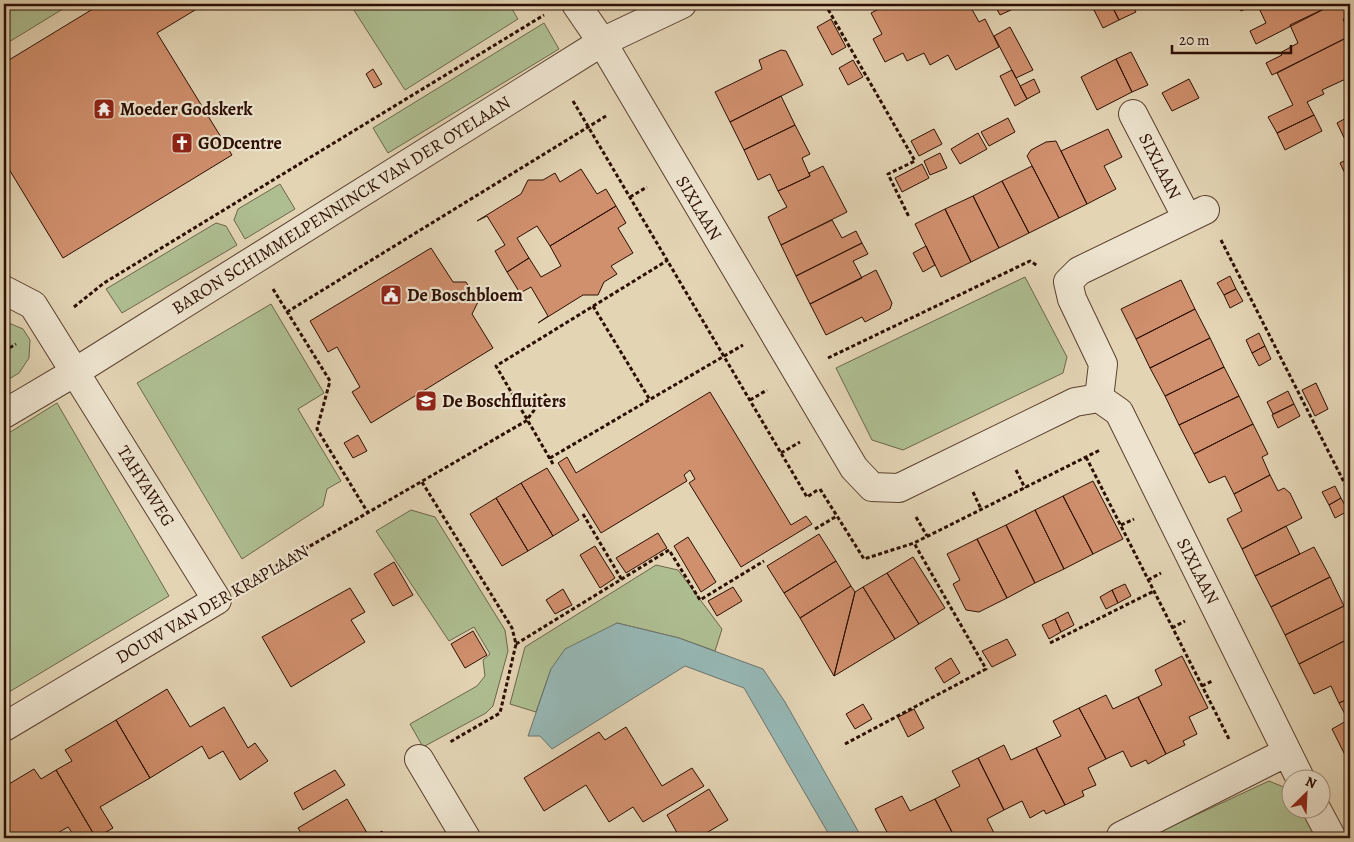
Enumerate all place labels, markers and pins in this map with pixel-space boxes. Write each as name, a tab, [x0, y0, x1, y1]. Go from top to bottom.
temple icon: Moeder Godskerk	[92, 97, 116, 121]
place label: Moeder Godskerk	[120, 97, 253, 121]
church icon: GODcentre	[170, 131, 194, 155]
place label: GODcentre	[198, 131, 282, 155]
public building icon: De Boschbloem	[379, 283, 403, 307]
place label: De Boschbloem	[407, 283, 523, 307]
school or university icon: De Boschfluiters	[414, 389, 438, 413]
place label: De Boschfluiters	[442, 389, 566, 413]

